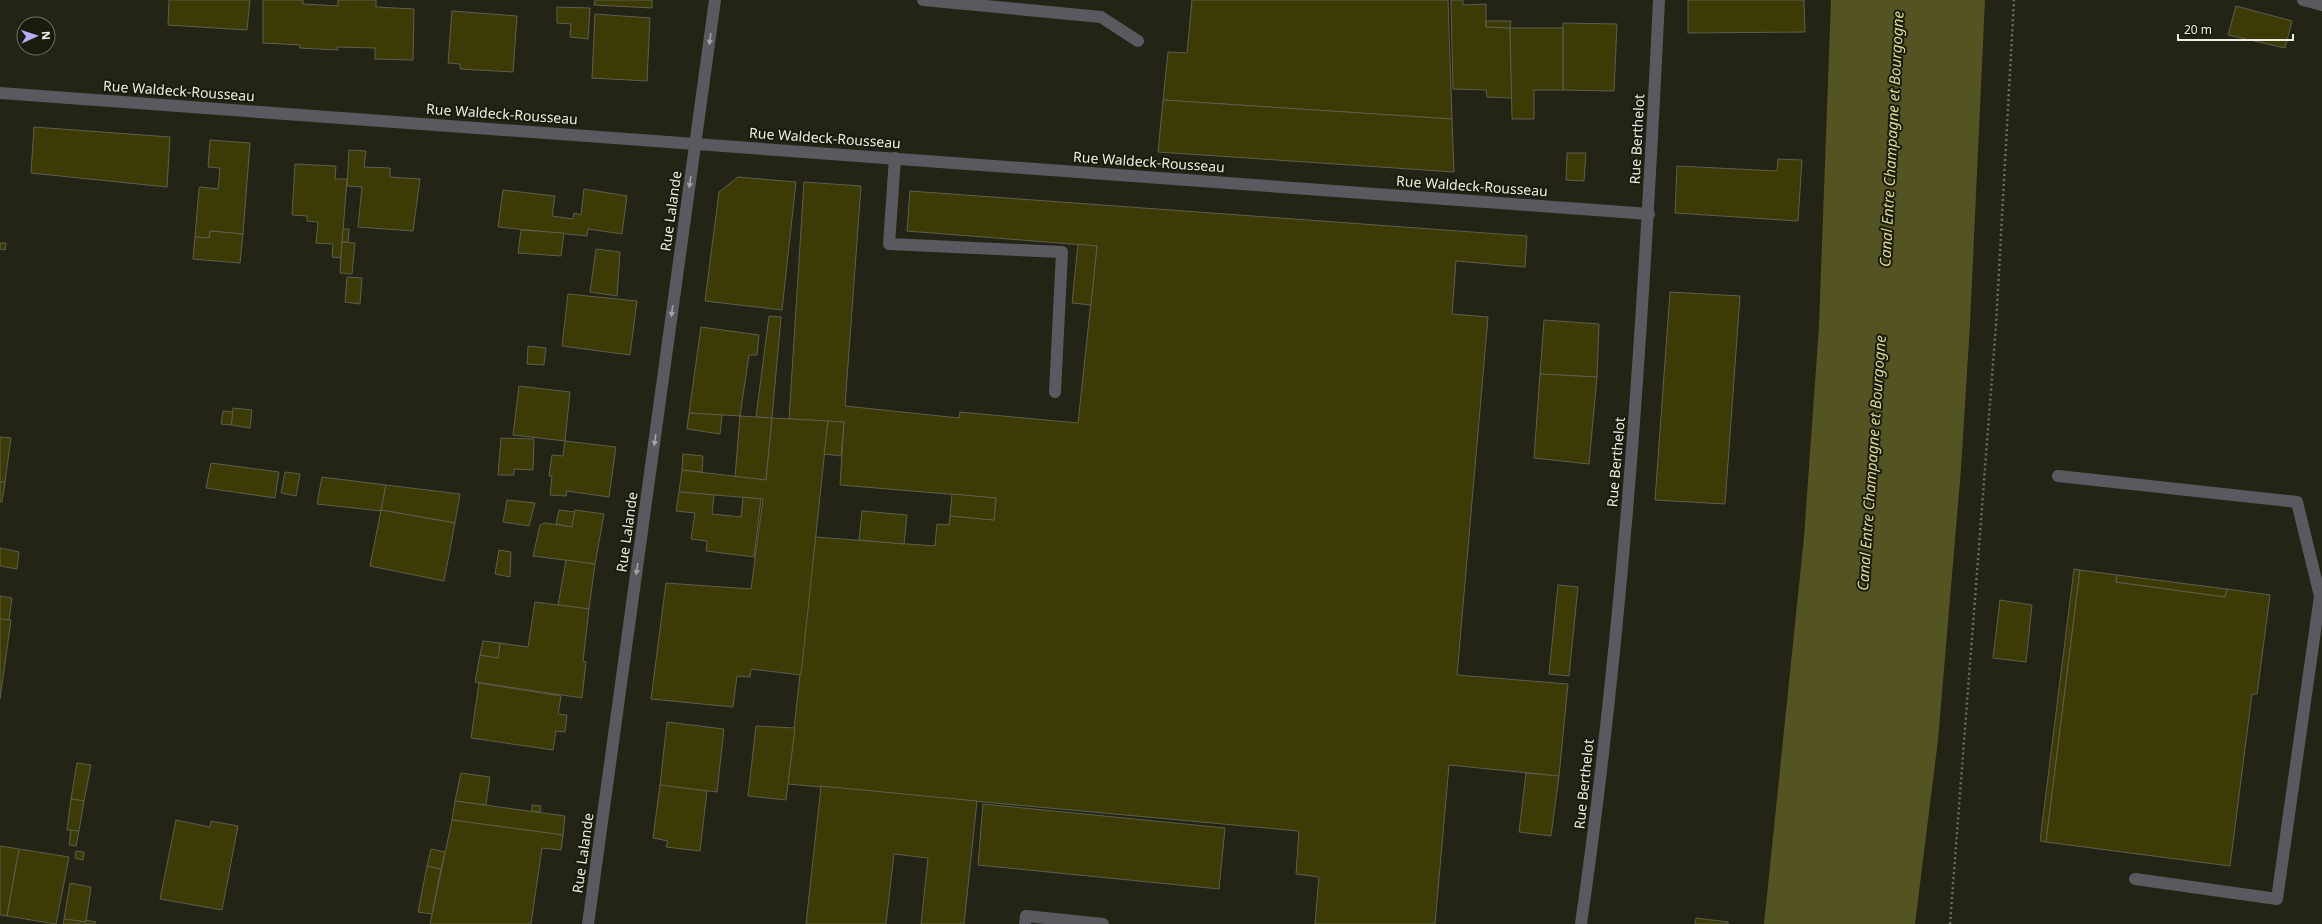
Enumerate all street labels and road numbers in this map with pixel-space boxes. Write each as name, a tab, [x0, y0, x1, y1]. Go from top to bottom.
street label: Rue Waldeck-Rousseau	[103, 76, 255, 105]
street label: Rue Berthelot	[1625, 93, 1648, 185]
street label: Rue Waldeck-Rousseau	[426, 99, 578, 128]
street label: Rue Waldeck-Rousseau	[749, 123, 901, 152]
street label: Rue Waldeck-Rousseau	[1073, 147, 1225, 176]
street label: Rue Lalande	[655, 170, 686, 252]
street label: Rue Waldeck-Rousseau	[1396, 171, 1548, 200]
street label: Rue Berthelot	[1602, 416, 1629, 508]
street label: Rue Lalande	[611, 491, 642, 573]
street label: Rue Berthelot	[1569, 738, 1598, 830]
street label: Rue Lalande	[567, 812, 598, 894]

